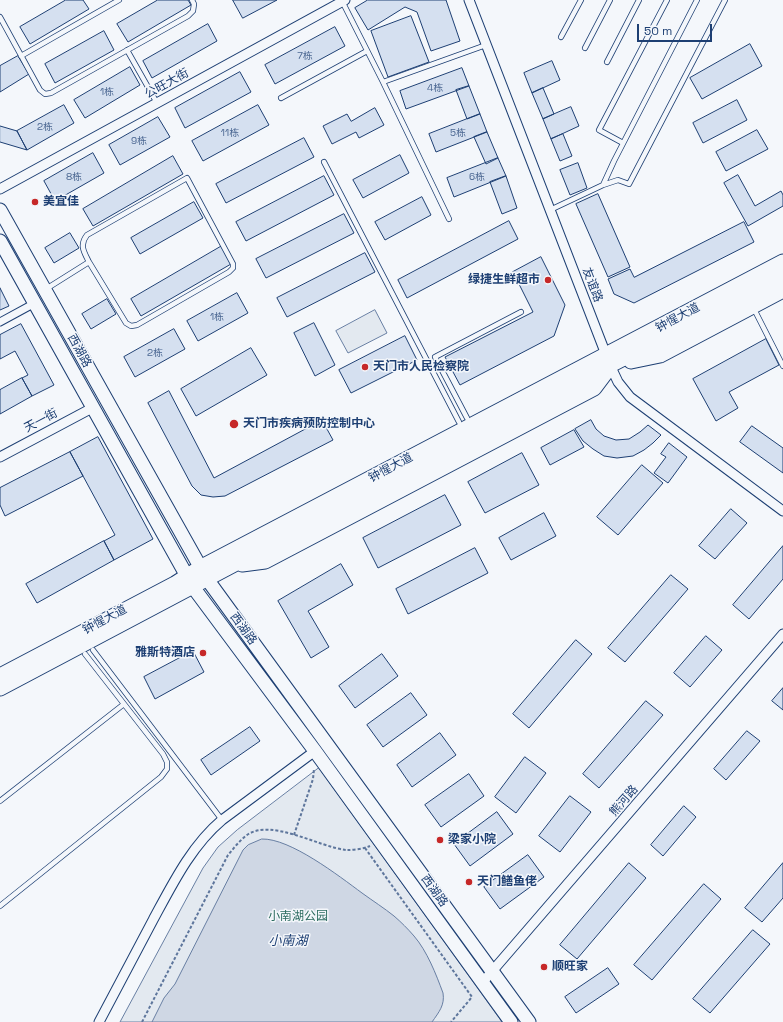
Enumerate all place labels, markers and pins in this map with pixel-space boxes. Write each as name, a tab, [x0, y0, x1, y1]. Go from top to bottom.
place label: 美宜佳	[43, 195, 79, 209]
marker: 美宜佳	[30, 197, 40, 207]
place label: 绿捷生鲜超市	[468, 273, 540, 287]
marker: 绿捷生鲜超市	[543, 275, 553, 285]
place label: 天门市人民检察院	[373, 360, 469, 374]
marker: 天门市人民检察院	[360, 362, 370, 372]
place label: 天门市疾病预防控制中心	[243, 417, 375, 431]
marker: 天门市疾病预防控制中心	[228, 418, 240, 430]
place label: 雅斯特酒店	[135, 646, 195, 660]
marker: 雅斯特酒店	[198, 648, 208, 658]
place label: 梁家小院	[448, 833, 496, 847]
marker: 梁家小院	[435, 835, 445, 845]
place label: 天门鳝鱼佬	[477, 875, 537, 889]
marker: 天门鳝鱼佬	[464, 877, 474, 887]
place label: 顺旺家	[552, 960, 588, 974]
marker: 顺旺家	[539, 962, 549, 972]

